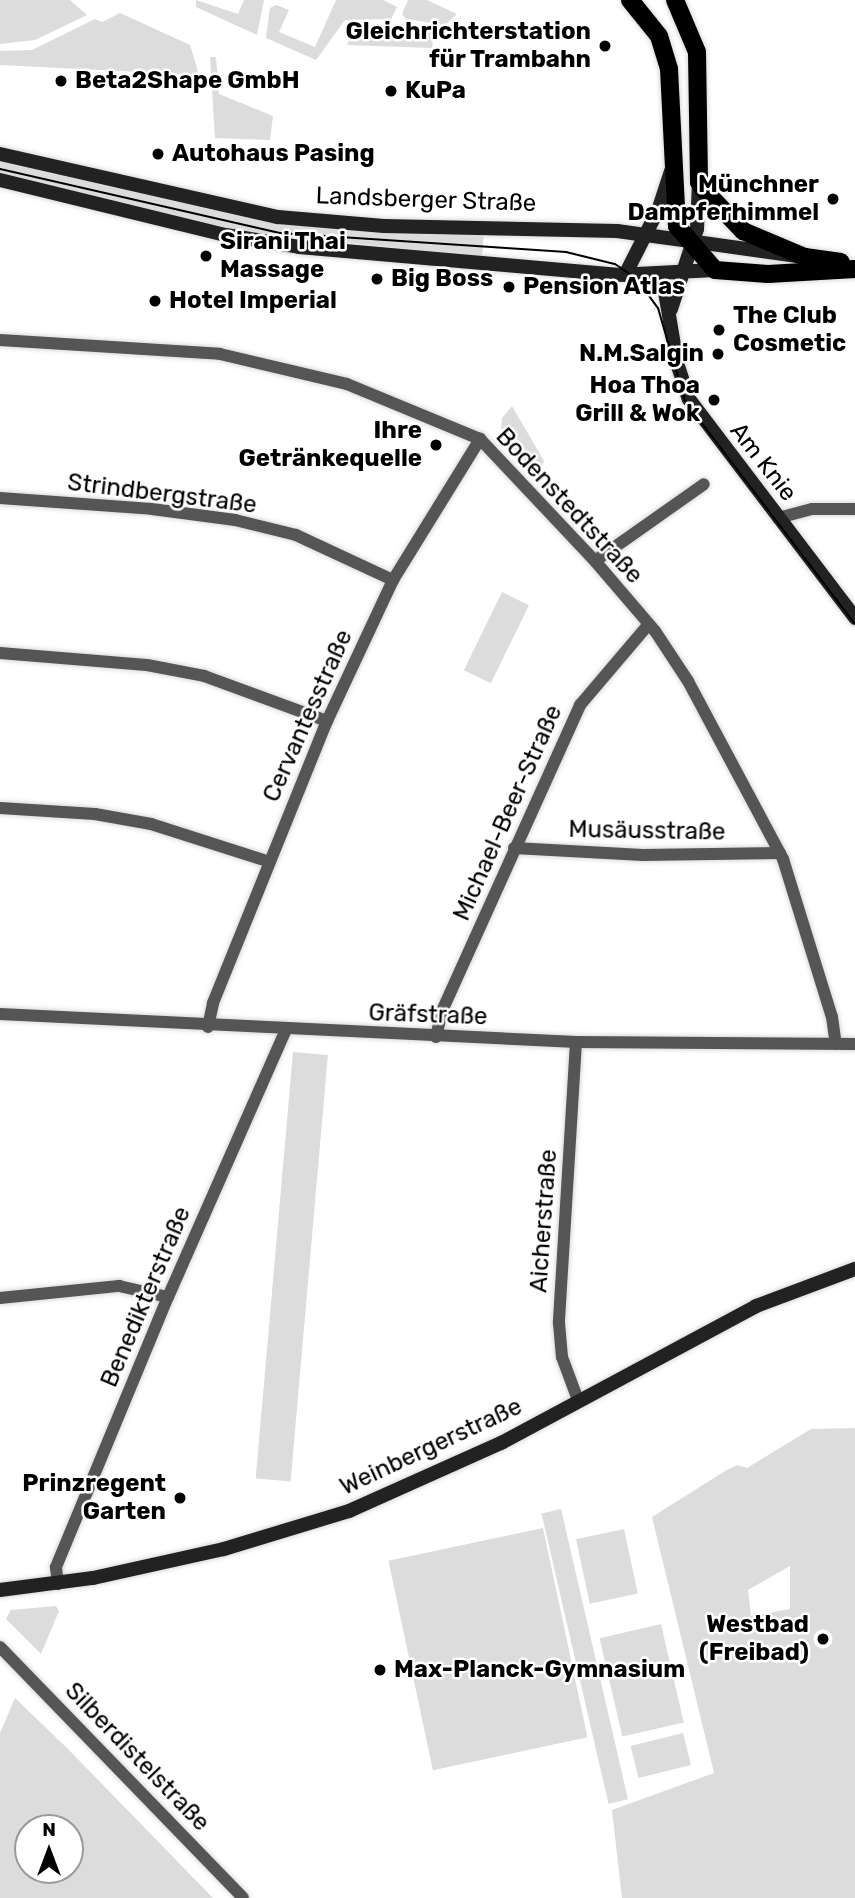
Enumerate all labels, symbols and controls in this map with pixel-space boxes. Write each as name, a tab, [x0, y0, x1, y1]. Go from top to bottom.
place label: Gleichrichterstation für Trambahn	[346, 18, 591, 74]
marker: Gleichrichterstation für Trambahn	[597, 38, 613, 54]
place label: Beta2Shape GmbH	[75, 67, 300, 95]
marker: Beta2Shape GmbH	[53, 73, 69, 89]
place label: KuPa	[405, 77, 466, 105]
marker: KuPa	[383, 83, 399, 99]
place label: Autohaus Pasing	[172, 140, 375, 168]
marker: Autohaus Pasing	[150, 146, 166, 162]
place label: Münchner Dampferhimmel	[627, 171, 819, 227]
street label: Landsberger Straße	[315, 182, 537, 218]
marker: Münchner Dampferhimmel	[825, 191, 841, 207]
place label: Sirani Thai Massage	[220, 228, 346, 284]
marker: Sirani Thai Massage	[198, 248, 214, 264]
place label: Big Boss	[391, 265, 493, 293]
marker: Big Boss	[369, 271, 385, 287]
place label: Pension Atlas	[523, 273, 686, 301]
marker: Pension Atlas	[501, 279, 517, 295]
place label: Hotel Imperial	[169, 287, 337, 315]
marker: Hotel Imperial	[147, 293, 163, 309]
place label: The Club Cosmetic	[733, 302, 846, 358]
marker: The Club Cosmetic	[711, 322, 727, 338]
place label: N.M.Salgin	[579, 340, 704, 368]
marker: N.M.Salgin	[710, 346, 726, 362]
place label: Hoa Thoa Grill & Wok	[575, 372, 700, 428]
marker: Hoa Thoa Grill & Wok	[706, 392, 722, 408]
place label: Ihre Getränkequelle	[239, 417, 422, 473]
street label: Am Knie	[723, 417, 803, 507]
street label: Bodenstedtstraße	[490, 422, 648, 590]
marker: Ihre Getränkequelle	[428, 437, 444, 453]
street label: Strindbergstraße	[66, 468, 258, 520]
street label: Cervantesstraße	[257, 625, 359, 807]
street label: Michael-Beer-Straße	[447, 701, 569, 925]
street label: Musäusstraße	[568, 815, 726, 847]
street label: Gräfstraße	[368, 999, 488, 1031]
street label: Aicherstraße	[525, 1148, 563, 1294]
street label: Benedikterstraße	[95, 1202, 197, 1392]
street label: Weinbergerstraße	[335, 1392, 527, 1502]
place label: Prinzregent Garten	[22, 1470, 166, 1526]
marker: Prinzregent Garten	[172, 1490, 188, 1506]
place label: Westbad (Freibad)	[699, 1611, 809, 1667]
marker: Westbad (Freibad)	[815, 1631, 831, 1647]
place label: Max-Planck-Gymnasium	[394, 1656, 685, 1684]
marker: Max-Planck-Gymnasium	[372, 1662, 388, 1678]
street label: Silberdistelstraße	[59, 1677, 215, 1837]
north arrow	[14, 1814, 84, 1884]
text: N	[42, 1818, 56, 1841]

